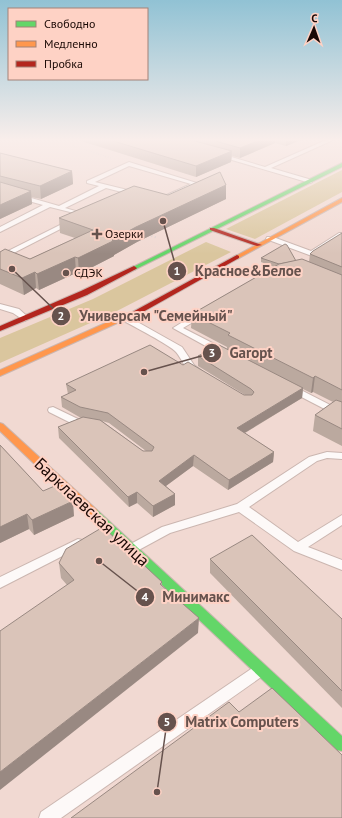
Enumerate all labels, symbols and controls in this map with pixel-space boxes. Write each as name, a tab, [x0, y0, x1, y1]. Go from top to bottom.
legend	[8, 8, 148, 80]
north arrow	[294, 8, 334, 48]
text: С	[311, 11, 318, 25]
text: Свободно	[44, 16, 95, 31]
text: Медленно	[44, 36, 98, 51]
text: Пробка	[44, 56, 83, 71]
place label: Озерки	[105, 226, 143, 241]
marker: Озерки	[92, 229, 102, 239]
callout: Красное&Белое	[167, 258, 309, 285]
text: Красное&Белое	[195, 261, 302, 280]
text: 1	[174, 263, 180, 278]
place label: СДЭК	[74, 265, 103, 280]
marker: СДЭК	[61, 268, 71, 278]
callout: Универсам "Семейный"	[51, 302, 241, 329]
text: Универсам "Семейный"	[78, 306, 233, 325]
text: 2	[58, 308, 64, 323]
callout: Garopt	[202, 340, 281, 367]
text: Garopt	[229, 343, 273, 362]
text: 3	[209, 345, 215, 360]
street label: Барклаевская улица	[30, 453, 154, 571]
callout: Минимакс	[135, 584, 238, 611]
text: Минимакс	[162, 587, 230, 606]
text: 4	[142, 589, 149, 604]
callout: Matrix Computers	[157, 708, 307, 735]
text: Matrix Computers	[185, 712, 299, 731]
text: 5	[164, 714, 170, 729]

